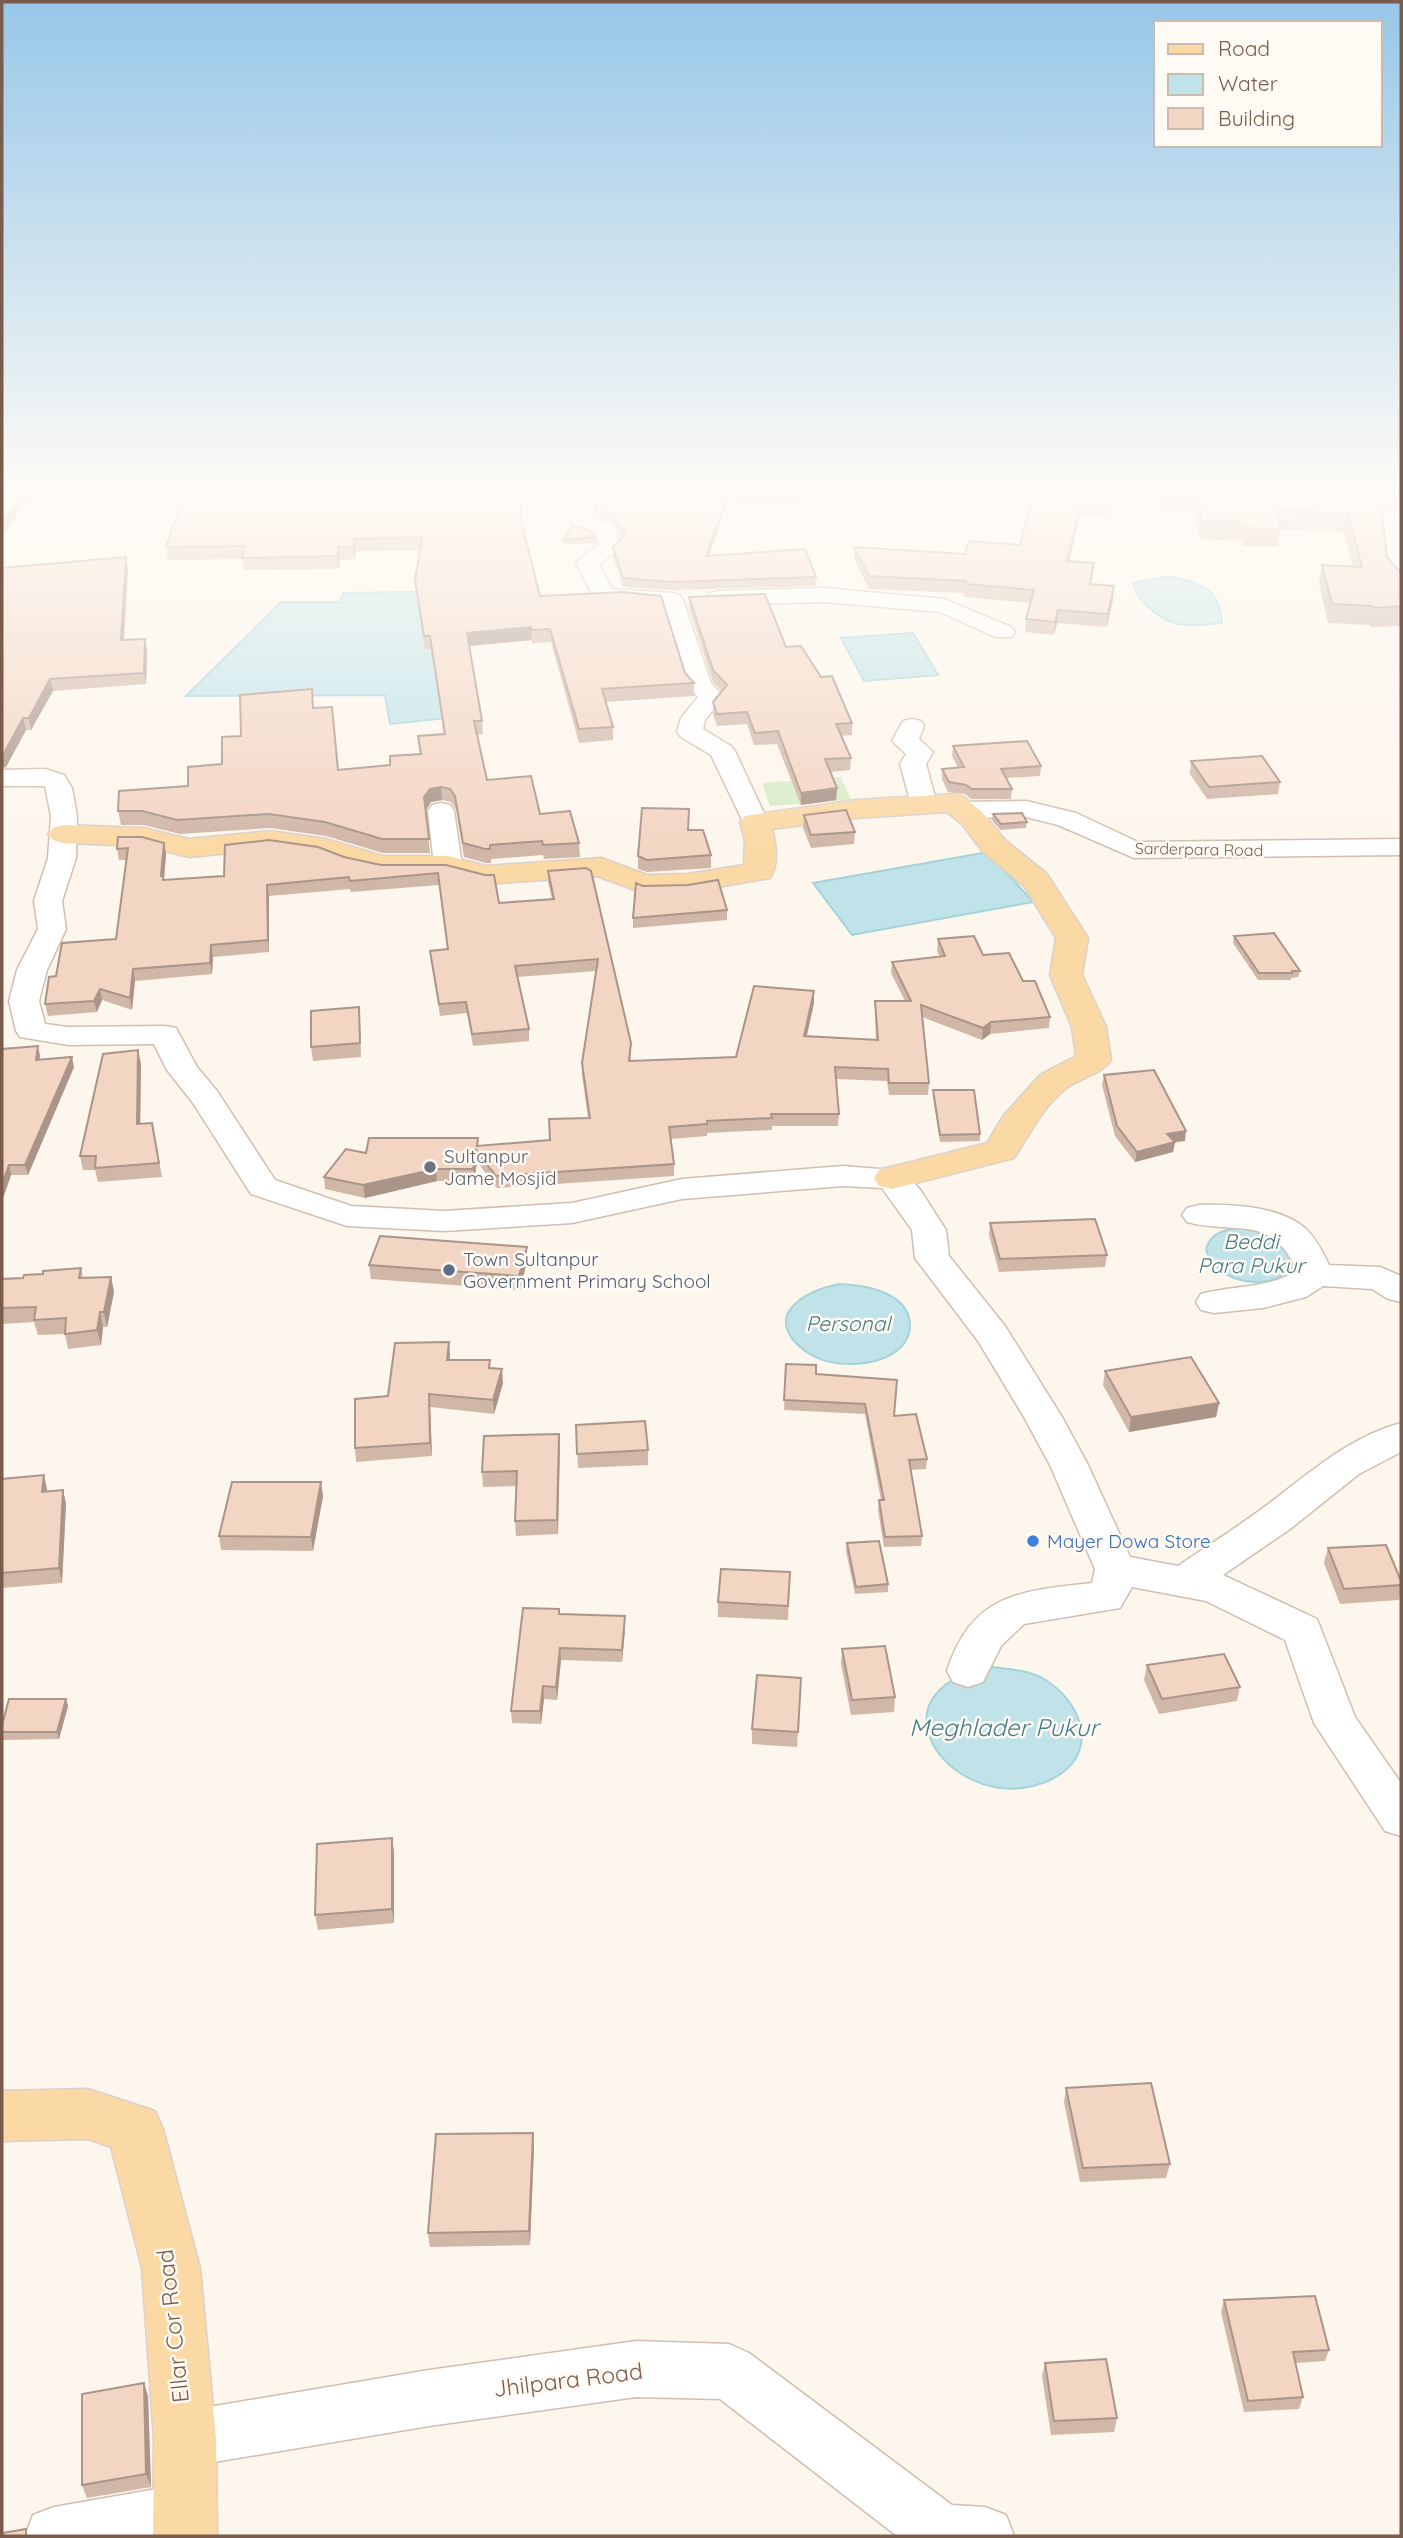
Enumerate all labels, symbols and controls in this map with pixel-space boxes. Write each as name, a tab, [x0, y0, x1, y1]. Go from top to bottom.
legend	[1154, 21, 1382, 147]
text: Road	[1218, 35, 1270, 61]
text: Water	[1218, 70, 1278, 96]
text: Building	[1218, 105, 1295, 131]
street label: Sarderpara Road	[1135, 838, 1263, 860]
place label: Sultanpur Jame Mosjid	[444, 1144, 556, 1190]
marker: Sultanpur Jame Mosjid	[422, 1159, 438, 1175]
water label: Beddi Para Pukur	[1198, 1228, 1307, 1278]
place label: Town Sultanpur Government Primary School	[463, 1247, 711, 1293]
marker: Town Sultanpur Government Primary School	[441, 1262, 457, 1278]
water label: Personal	[806, 1310, 892, 1336]
place label: Mayer Dowa Store	[1047, 1529, 1211, 1553]
marker: Mayer Dowa Store	[1025, 1533, 1041, 1549]
water label: Meghlader Pukur	[909, 1712, 1101, 1742]
street label: Ellar Cor Road	[150, 2248, 195, 2404]
street label: Jhilpara Road	[492, 2356, 644, 2403]

